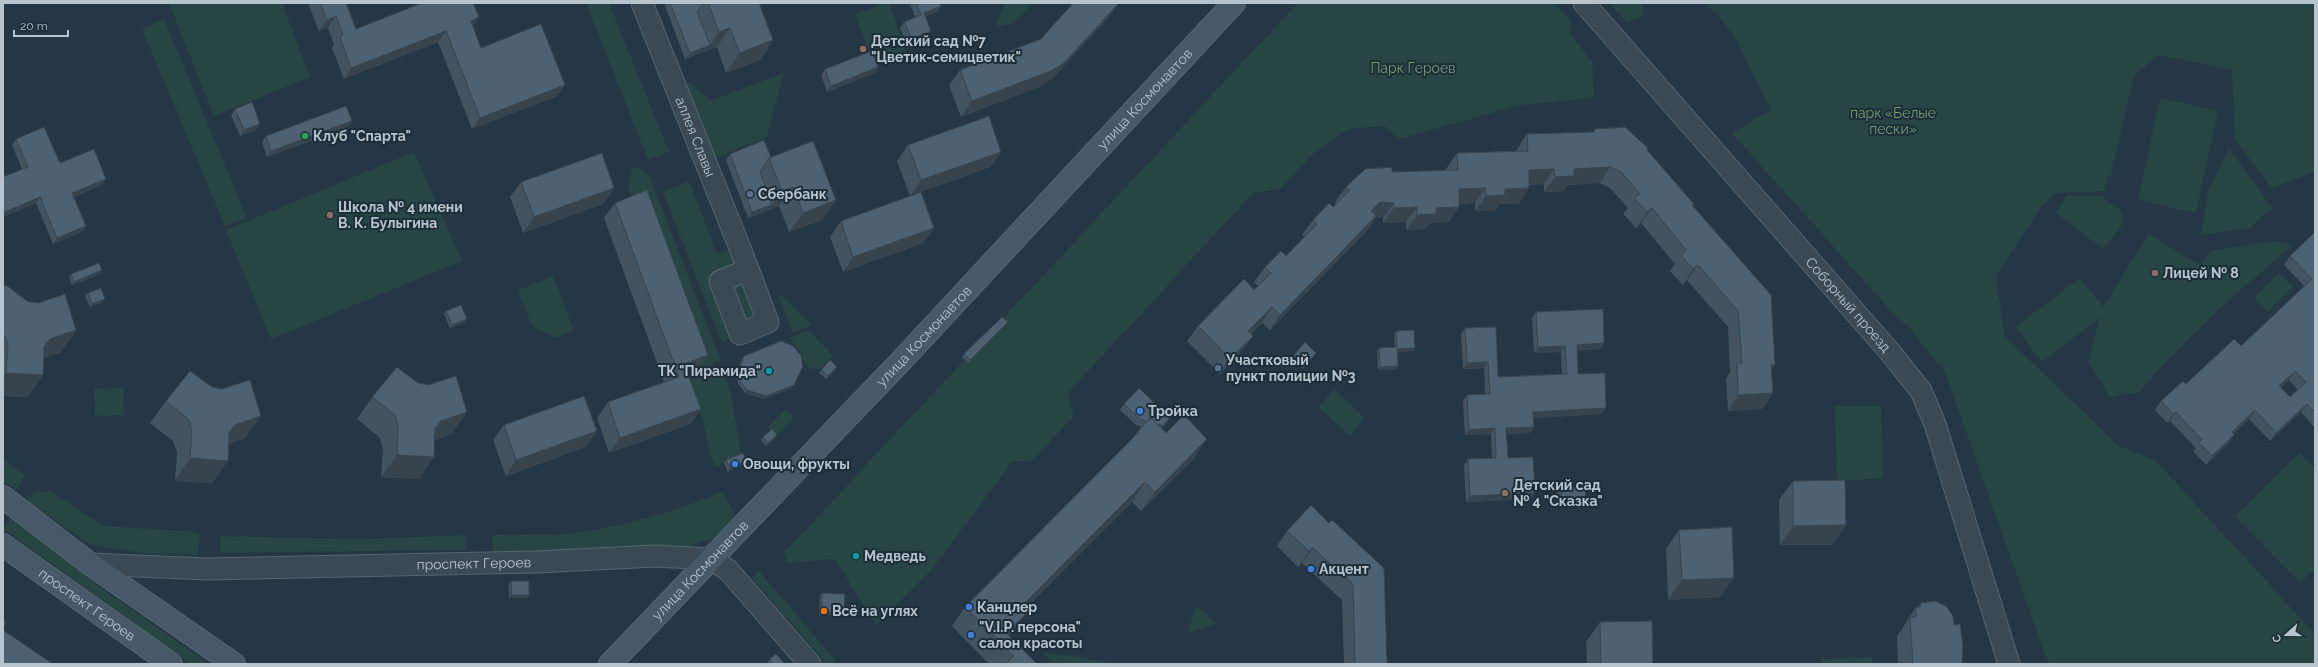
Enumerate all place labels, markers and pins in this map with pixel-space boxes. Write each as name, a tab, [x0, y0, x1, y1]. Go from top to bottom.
place label: Детский сад №7 "Цветик-семицветик"	[871, 33, 1021, 65]
marker: Детский сад №7 "Цветик-семицветик"	[858, 44, 868, 54]
place label: Клуб "Спарта"	[313, 128, 411, 144]
marker: Клуб "Спарта"	[300, 131, 310, 141]
place label: Сбербанк	[758, 186, 827, 202]
marker: Сбербанк	[745, 189, 755, 199]
place label: Школа № 4 имени В. К. Булыгина	[338, 199, 463, 231]
marker: Школа № 4 имени В. К. Булыгина	[325, 210, 335, 220]
place label: Лицей № 8	[2163, 265, 2239, 281]
marker: Лицей № 8	[2150, 268, 2160, 278]
place label: Участковый пункт полиции №3	[1225, 352, 1356, 384]
place label: ТК "Пирамида"	[658, 363, 761, 379]
marker: Участковый пункт полиции №3	[1213, 363, 1223, 373]
marker: ТК "Пирамида"	[764, 366, 774, 376]
place label: Тройка	[1148, 403, 1198, 419]
marker: Тройка	[1135, 406, 1145, 416]
place label: Овощи, фрукты	[743, 456, 850, 472]
marker: Овощи, фрукты	[730, 459, 740, 469]
place label: Детский сад № 4 "Сказка"	[1513, 477, 1603, 509]
marker: Детский сад № 4 "Сказка"	[1500, 488, 1510, 498]
place label: Медведь	[864, 548, 926, 564]
marker: Медведь	[851, 551, 861, 561]
place label: Акцент	[1319, 561, 1369, 577]
marker: Акцент	[1306, 564, 1316, 574]
place label: Канцлер	[977, 599, 1037, 615]
marker: Канцлер	[964, 602, 974, 612]
place label: Всё на углях	[832, 603, 918, 619]
marker: Всё на углях	[819, 606, 829, 616]
place label: "V.I.P. персона" cалон красоты	[979, 619, 1082, 651]
marker: "V.I.P. персона" cалон красоты	[966, 630, 976, 640]

